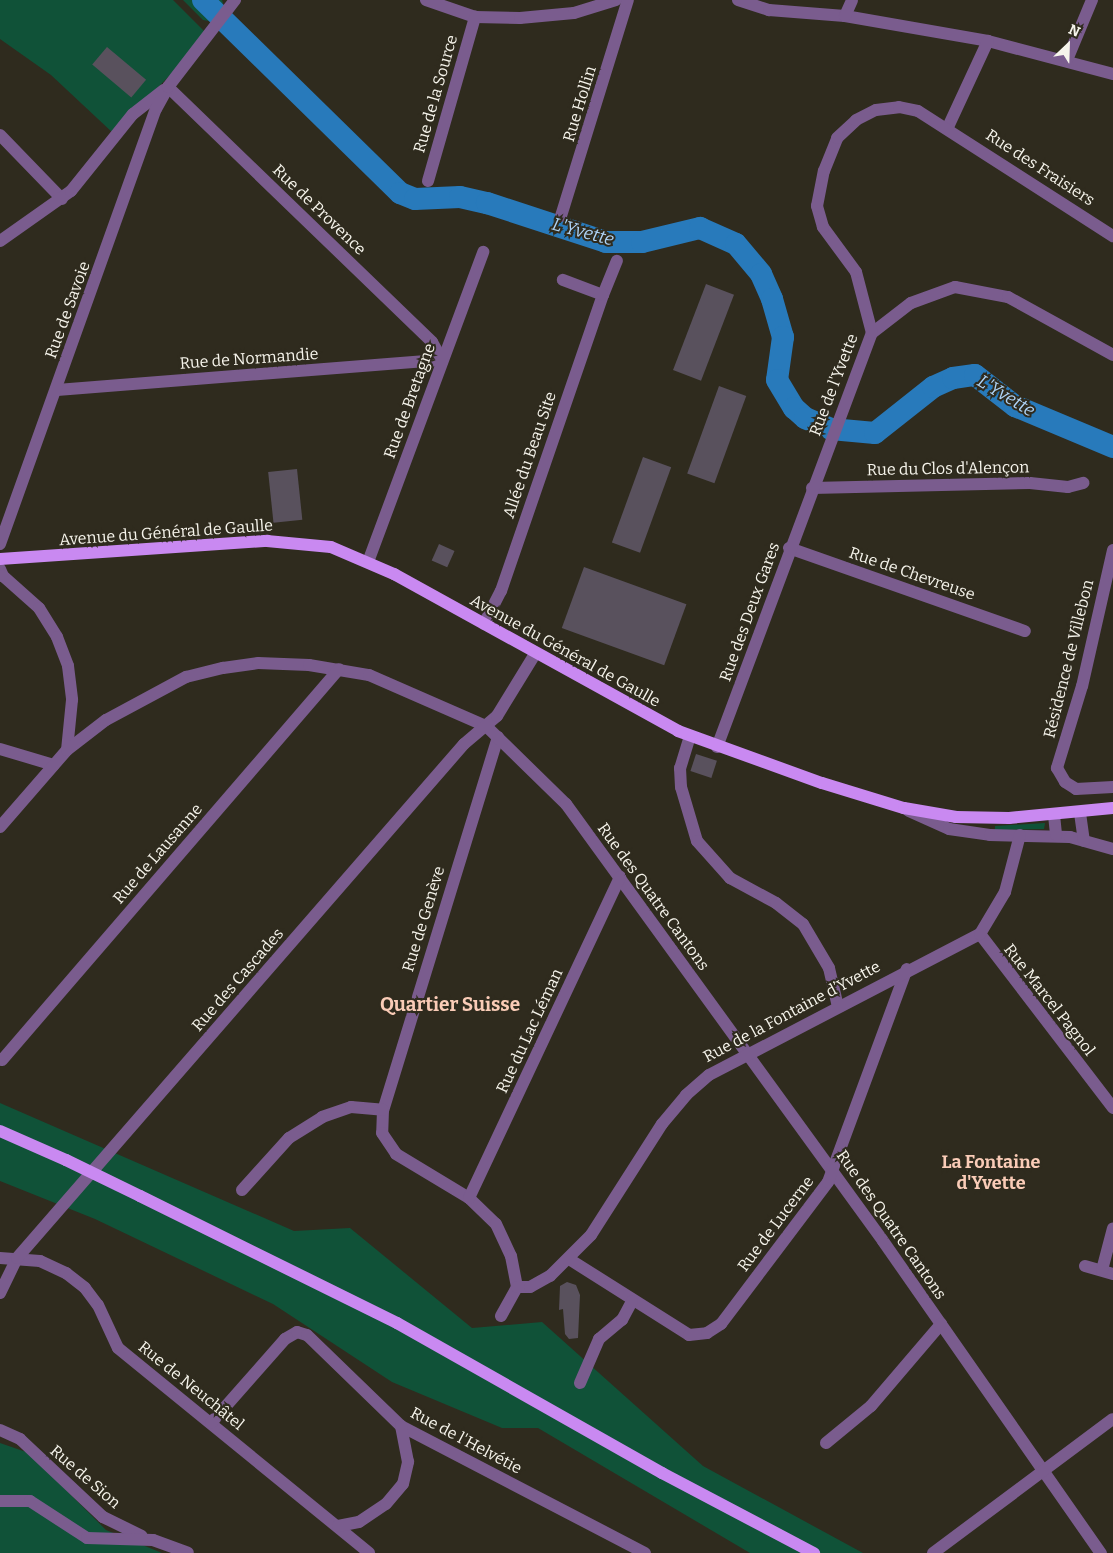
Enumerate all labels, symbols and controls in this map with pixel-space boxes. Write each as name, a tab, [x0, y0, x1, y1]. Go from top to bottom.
north arrow	[1043, 20, 1093, 70]
text: N	[1066, 21, 1083, 41]
street label: Rue de la Source	[410, 33, 462, 155]
street label: Rue Hollin	[559, 64, 601, 144]
street label: Rue des Fraisiers	[982, 126, 1098, 210]
street label: Rue de Provence	[268, 161, 370, 259]
water label: L'Yvette	[550, 213, 616, 251]
street label: Rue de Savoie	[42, 259, 94, 361]
street label: Rue de l'Yvette	[806, 331, 862, 439]
street label: Rue de Bretagne	[380, 341, 440, 461]
street label: Rue de Normandie	[179, 345, 319, 373]
water label: L'Yvette	[973, 370, 1039, 422]
street label: Allée du Beau Site	[499, 389, 561, 521]
street label: Rue du Clos d'Alençon	[867, 458, 1029, 480]
street label: Avenue du Général de Gaulle	[58, 516, 274, 550]
street label: Rue des Deux Gares	[716, 540, 784, 684]
street label: Rue de Chevreuse	[847, 543, 977, 605]
street label: Résidence de Villebon	[1040, 578, 1098, 740]
street label: Avenue du Général de Gaulle	[467, 591, 663, 711]
street label: Rue de Lausanne	[109, 800, 207, 908]
street label: Rue des Quatre Cantons	[593, 819, 713, 975]
street label: Rue de Genève	[399, 864, 449, 974]
street label: Rue des Cascades	[188, 925, 288, 1035]
street label: Rue Marcel Pagnol	[999, 940, 1099, 1060]
street label: Rue de la Fontaine d’Yvette	[700, 957, 884, 1067]
street label: Rue du Lac Léman	[493, 966, 567, 1096]
district label: Quartier Suisse	[380, 994, 520, 1016]
street label: Rue des Quatre Cantons	[832, 1147, 950, 1303]
district label: La Fontaine d'Yvette	[942, 1152, 1040, 1194]
street label: Rue de Lucerne	[734, 1173, 818, 1275]
street label: Rue de Neuchâtel	[134, 1338, 248, 1434]
street label: Rue de l'Helvétie	[407, 1404, 525, 1478]
street label: Rue de Sion	[46, 1441, 124, 1513]

